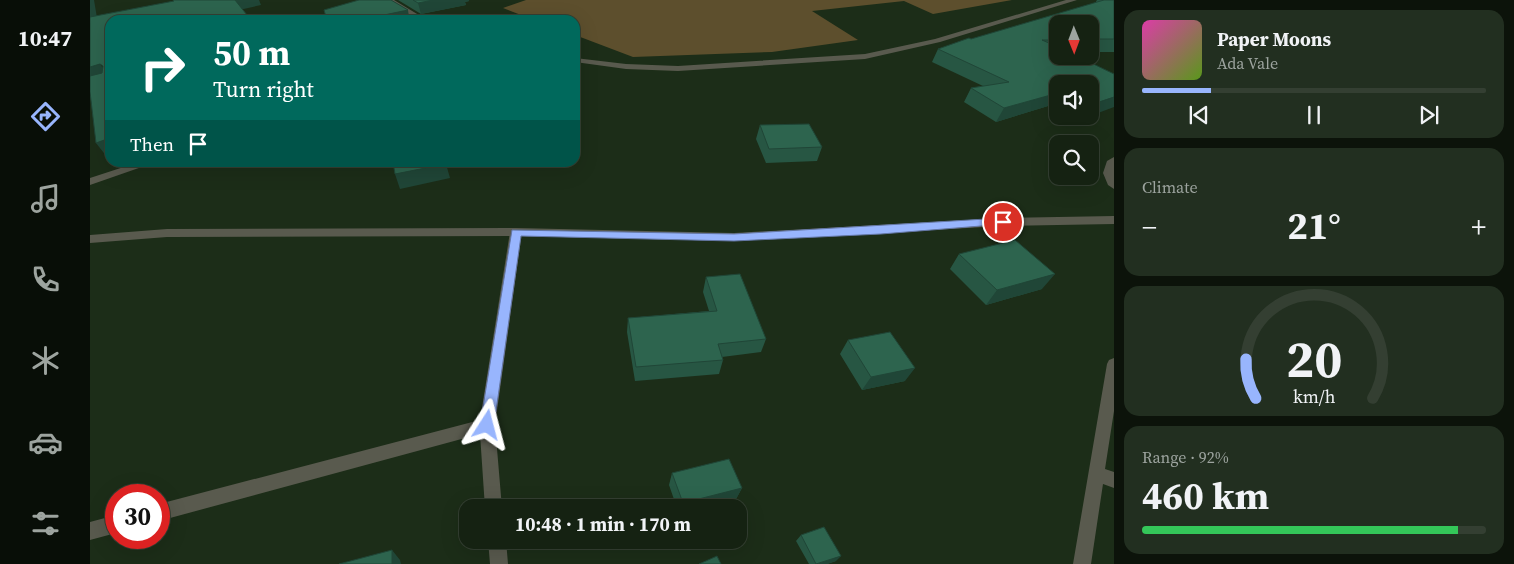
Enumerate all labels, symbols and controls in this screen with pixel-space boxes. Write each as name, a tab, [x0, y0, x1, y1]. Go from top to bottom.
north arrow	[1049, 15, 1099, 65]
map controls	[1049, 15, 1099, 185]
text: 10:47	[18, 23, 72, 53]
text: Paper Moons	[1217, 26, 1331, 52]
text: 50 m	[213, 29, 290, 77]
icon: right	[130, 35, 195, 100]
text: Ada Vale	[1217, 52, 1278, 74]
text: Turn right	[213, 74, 314, 104]
button: sound	[1049, 75, 1099, 125]
icon: directions	[28, 99, 63, 134]
icon: previous	[1185, 101, 1213, 129]
icon: pause	[1300, 101, 1328, 129]
icon: next	[1415, 101, 1443, 129]
icon: arrive	[184, 130, 212, 158]
text: Then	[130, 131, 174, 157]
button: search	[1049, 135, 1099, 185]
text: Climate	[1142, 176, 1198, 198]
icon: music	[28, 181, 63, 216]
text: 21°	[1287, 200, 1341, 252]
pin	[982, 201, 1024, 243]
icon: arrive	[989, 208, 1017, 236]
text: −	[1142, 208, 1157, 246]
text: +	[1471, 208, 1486, 246]
icon: phone	[28, 262, 63, 297]
text: 20	[1286, 323, 1342, 394]
icon: climate	[28, 343, 63, 378]
text: km/h	[1293, 384, 1336, 409]
position arrow	[460, 398, 512, 450]
icon: car	[28, 425, 63, 460]
text: Range · 92%	[1142, 446, 1229, 468]
text: 460 km	[1142, 470, 1269, 522]
speed limit sign: 30	[105, 484, 170, 549]
icon: filters	[28, 506, 63, 541]
text: 10:48 · 1 min · 170 m	[515, 511, 691, 537]

